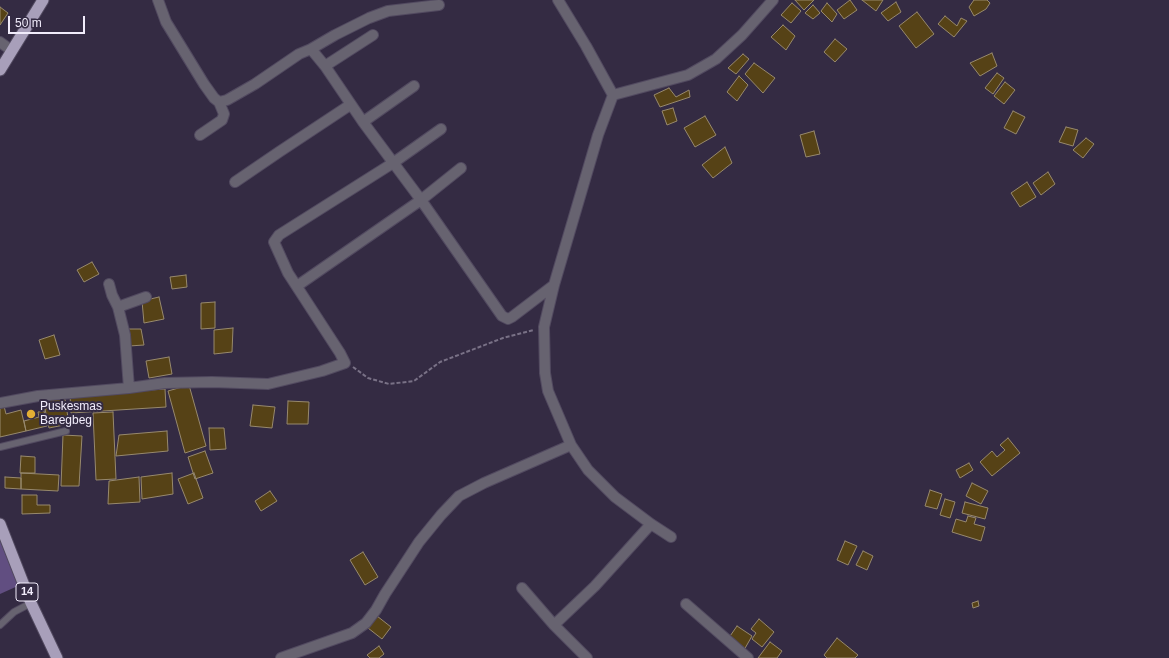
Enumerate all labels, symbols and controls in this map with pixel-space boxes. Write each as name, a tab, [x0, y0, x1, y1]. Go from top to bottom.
scale bar	[10, 8, 87, 34]
text: 50 m	[15, 16, 42, 30]
place label: Puskesmas Baregbeg	[40, 400, 102, 428]
marker: Puskesmas Baregbeg	[25, 408, 37, 420]
road number: 14	[16, 583, 38, 601]

